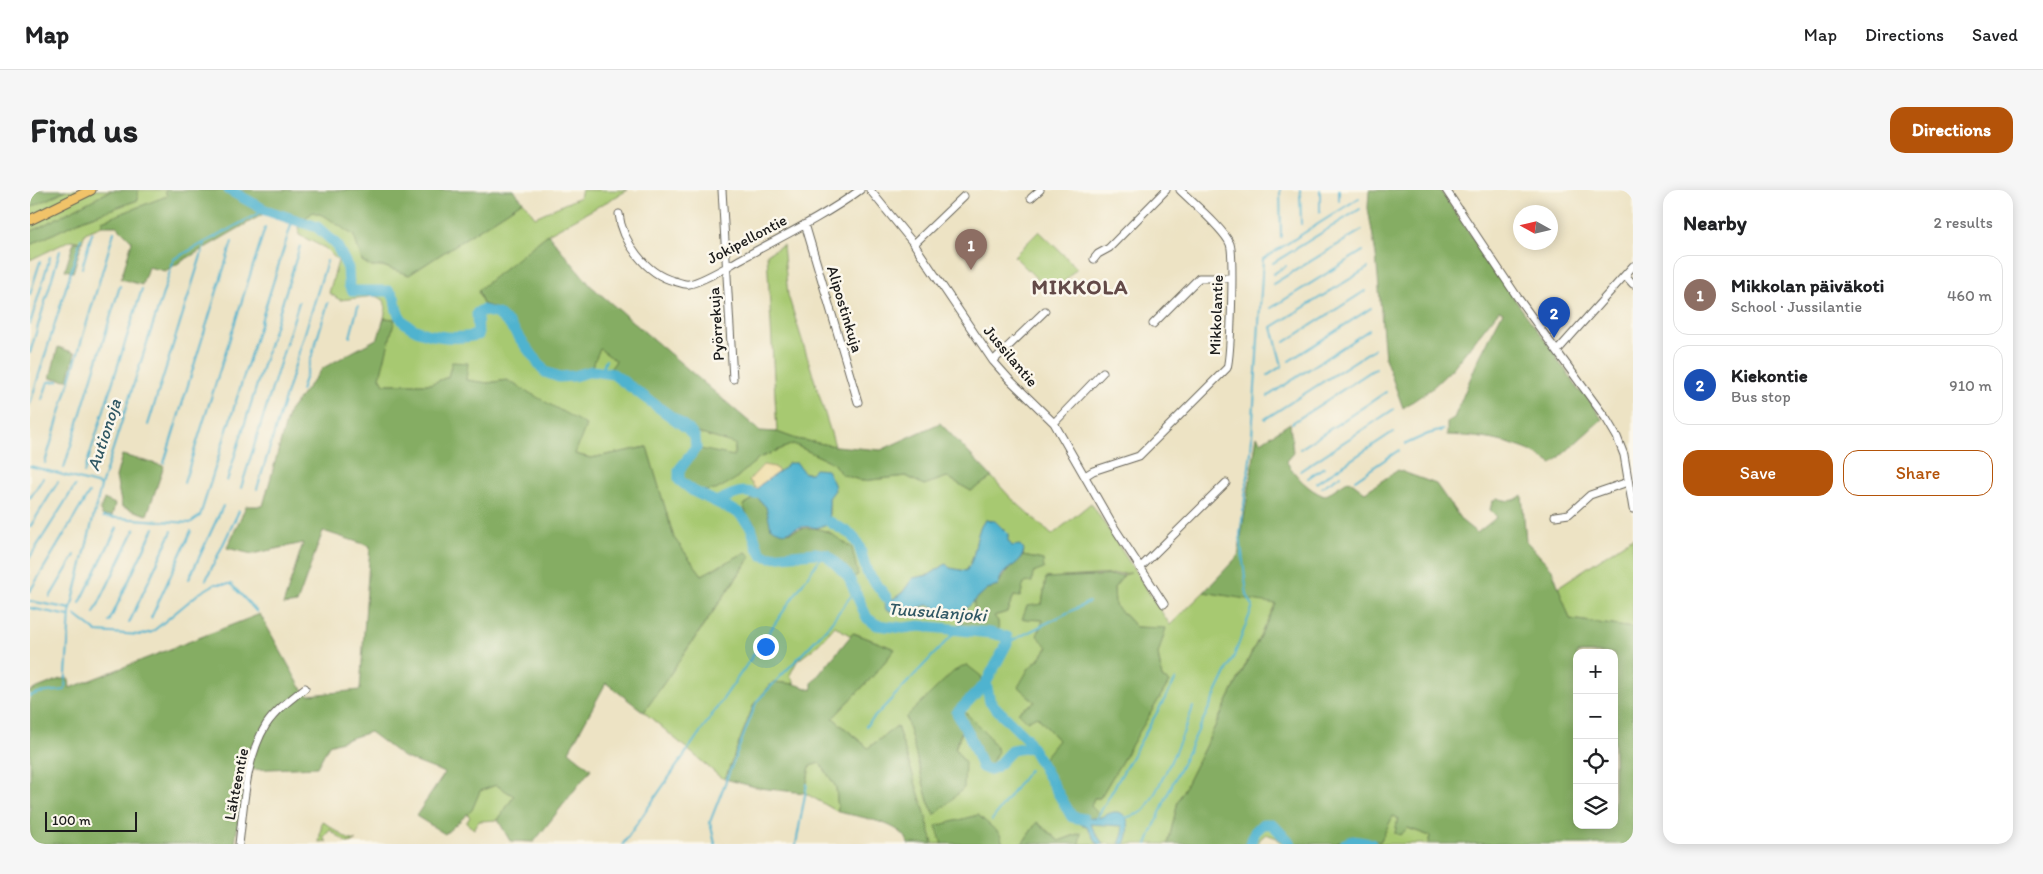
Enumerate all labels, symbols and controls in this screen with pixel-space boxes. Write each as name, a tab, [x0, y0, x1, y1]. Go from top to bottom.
text: Map	[25, 20, 69, 49]
text: Map	[1804, 24, 1837, 46]
text: Directions	[1865, 24, 1944, 46]
text: Saved	[1972, 24, 2018, 46]
button: Directions	[1890, 107, 2013, 153]
text: Find us	[30, 109, 138, 151]
north arrow	[1513, 205, 1558, 250]
street label: Jokipellontie	[704, 210, 790, 268]
text: Nearby	[1683, 210, 1747, 235]
text: 2 results	[1933, 213, 1993, 232]
pin: 1	[955, 229, 987, 270]
street label: Alipostinkuja	[823, 263, 867, 355]
district label: MIKKOLA	[1031, 274, 1129, 299]
street label: Mikkolantie	[1205, 274, 1227, 356]
text: Mikkolan päiväkoti	[1731, 274, 1884, 297]
street label: Pyörrekuja	[704, 286, 728, 362]
text: 1	[1696, 286, 1704, 305]
text: 460 m	[1947, 286, 1992, 305]
pin: 2	[1538, 297, 1570, 338]
text: School · Jussilantie	[1731, 297, 1862, 316]
street label: Jussilantie	[980, 321, 1042, 391]
text: Kiekontie	[1731, 364, 1808, 387]
text: 2	[1696, 376, 1704, 395]
text: 910 m	[1949, 376, 1992, 395]
text: Bus stop	[1731, 387, 1791, 406]
water label: Autionoja	[82, 395, 126, 474]
button: Save	[1683, 450, 1833, 496]
button: Share	[1843, 450, 1993, 496]
water label: Tuusulanjoki	[887, 598, 989, 627]
your location	[753, 634, 779, 660]
map controls	[1573, 649, 1618, 829]
button: +	[1573, 649, 1618, 694]
button: −	[1573, 694, 1618, 739]
button: locate	[1573, 739, 1618, 784]
street label: Lähteentie	[220, 746, 252, 822]
button: layers	[1573, 784, 1618, 829]
scale bar	[45, 809, 138, 832]
text: 100 m	[52, 812, 91, 829]

